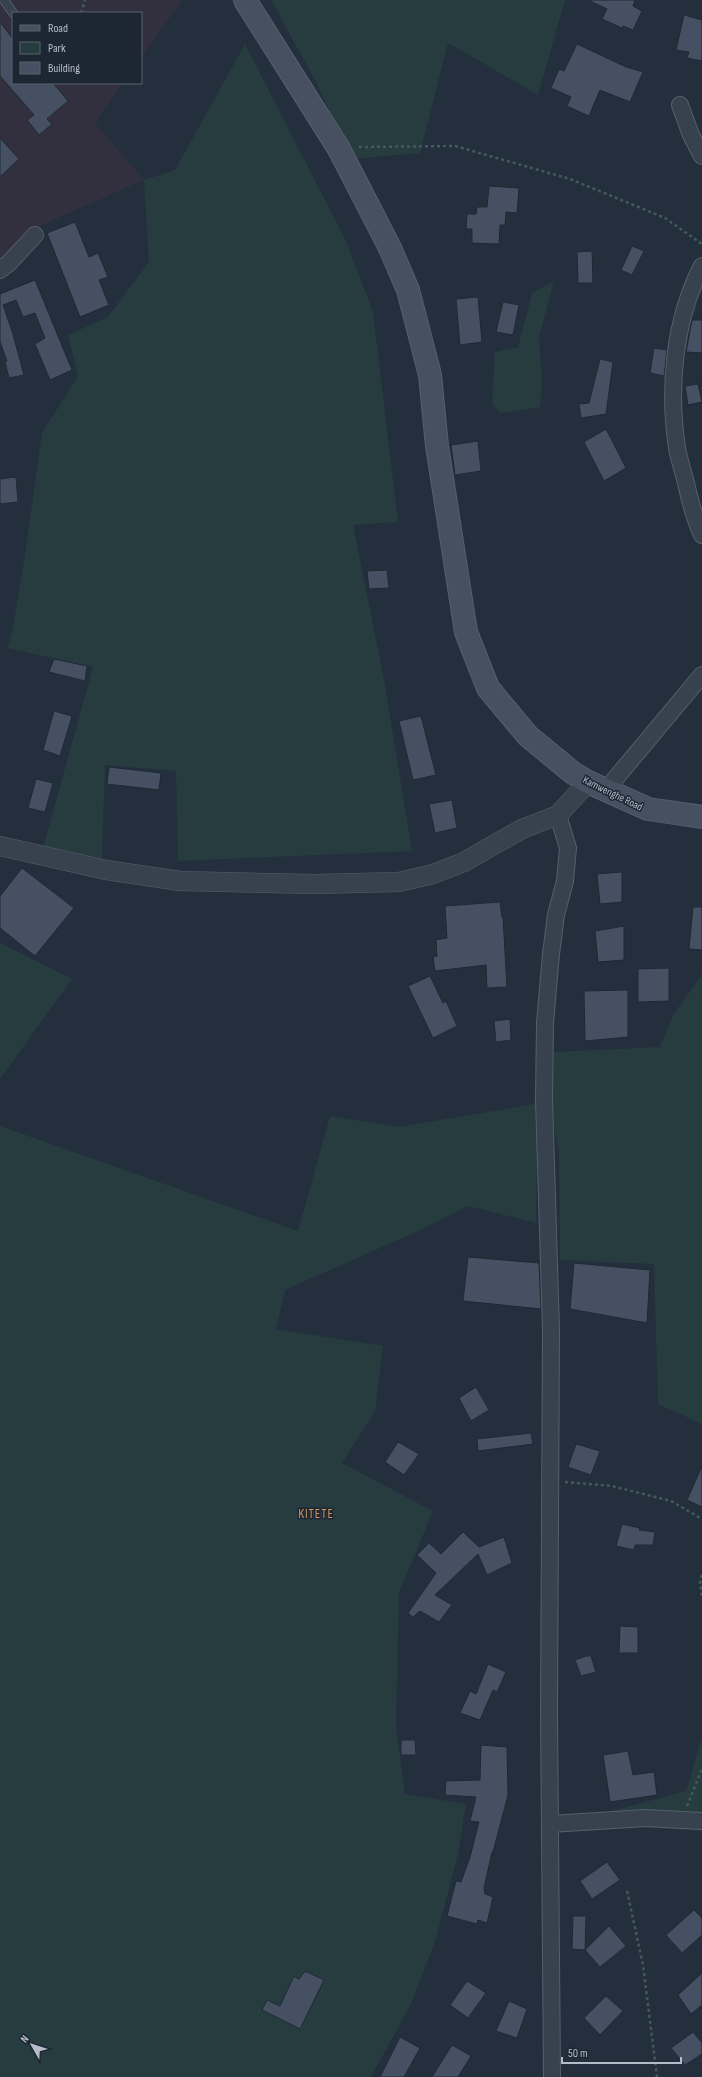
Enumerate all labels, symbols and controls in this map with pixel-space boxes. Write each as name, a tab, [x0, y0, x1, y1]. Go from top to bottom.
legend	[12, 12, 142, 84]
text: Road	[48, 21, 68, 36]
text: Park	[48, 41, 66, 56]
text: Building	[48, 61, 80, 76]
street label: Kamwenghe Road	[581, 773, 645, 814]
district label: KITETE	[298, 1506, 334, 1522]
north arrow	[12, 2025, 52, 2065]
text: N	[18, 2033, 32, 2045]
scale bar	[562, 2039, 681, 2065]
text: 50 m	[568, 2046, 588, 2061]

